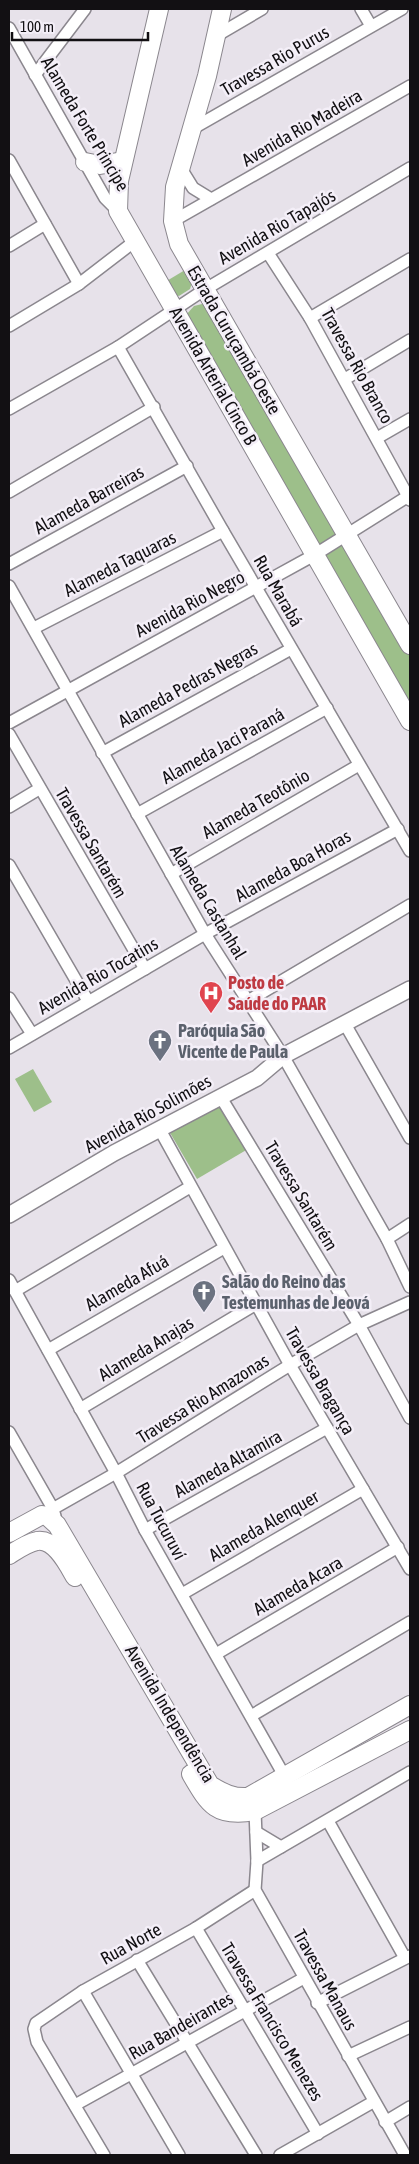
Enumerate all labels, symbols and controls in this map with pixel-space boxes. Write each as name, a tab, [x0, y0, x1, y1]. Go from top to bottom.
scale bar	[12, 10, 149, 42]
text: 100 m	[20, 18, 54, 35]
street label: Travessa Rio Purus	[217, 21, 332, 100]
street label: Alameda Forte Principe	[37, 53, 134, 195]
street label: Avenida Rio Madeira	[238, 85, 366, 170]
street label: Avenida Rio Tapajós	[215, 185, 339, 269]
street label: Estrada Curuçambá Oeste	[183, 262, 286, 418]
street label: Avenida Arterial Cinco B	[165, 303, 262, 449]
street label: Travessa Rio Branco	[317, 304, 398, 427]
street label: Alameda Barreiras	[30, 461, 147, 538]
street label: Alameda Taquaras	[60, 526, 179, 601]
street label: Rua Marabá	[250, 551, 307, 630]
street label: Avenida Rio Negro	[131, 566, 248, 641]
street label: Alameda Pedras Negras	[114, 638, 261, 732]
street label: Alameda Jaci Paraná	[158, 703, 288, 788]
street label: Alameda Teotônio	[198, 764, 313, 843]
street label: Travessa Santarém	[51, 784, 131, 902]
street label: Alameda Boa Horas	[231, 825, 354, 906]
street label: Alameda Castanhal	[166, 841, 251, 963]
street label: Avenida Rio Tocatins	[34, 933, 162, 1018]
place label: Posto de Saúde do PAAR	[228, 972, 326, 1014]
hospital icon: Posto de Saúde do PAAR	[198, 980, 224, 1014]
place label: Paróquia São Vicente de Paula	[177, 1020, 288, 1062]
church icon: Paróquia São Vicente de Paula	[147, 1028, 173, 1062]
street label: Avenida Rio Solimões	[81, 1070, 215, 1157]
street label: Travessa Santarém	[261, 1137, 342, 1254]
street label: Alameda Afuá	[81, 1250, 172, 1315]
place label: Salão do Reino das Testemunhas de Jeová	[222, 1271, 370, 1313]
church icon: Salão do Reino das Testemunhas de Jeová	[191, 1279, 217, 1313]
street label: Alameda Anajas	[94, 1312, 197, 1385]
street label: Travessa Bragança	[281, 1323, 360, 1438]
street label: Travessa Rio Amazonas	[133, 1350, 273, 1448]
street label: Alameda Altamira	[170, 1425, 285, 1502]
street label: Rua Tucuruví	[132, 1478, 191, 1563]
street label: Alameda Alenquer	[205, 1485, 323, 1566]
street label: Alameda Acara	[249, 1552, 346, 1620]
street label: Avenida Independência	[121, 1641, 220, 1786]
street label: Rua Norte	[97, 1918, 165, 1969]
street label: Travessa Manaus	[289, 1926, 362, 2034]
street label: Travessa Francisco Menezes	[217, 1939, 328, 2105]
street label: Rua Bandeirantes	[125, 1987, 236, 2064]

